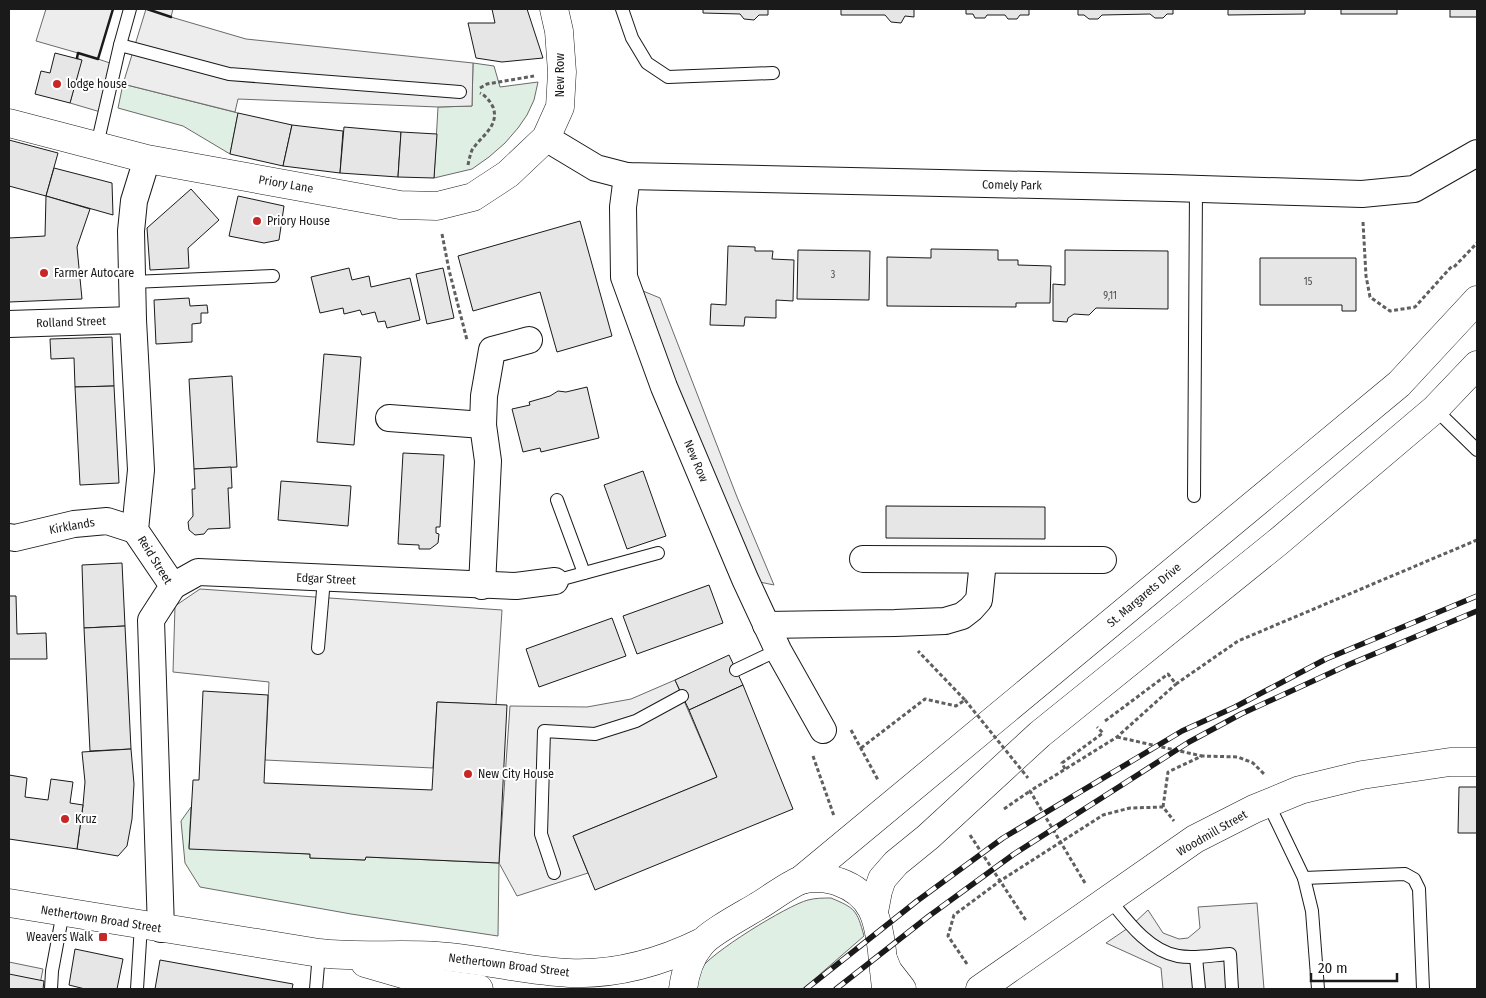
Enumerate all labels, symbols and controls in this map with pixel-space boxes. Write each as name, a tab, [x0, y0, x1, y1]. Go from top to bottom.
street label: New Row	[553, 53, 567, 97]
place label: lodge house	[67, 77, 127, 91]
marker: lodge house	[51, 78, 63, 90]
street label: Priory Lane	[258, 172, 315, 196]
street label: Comely Park	[982, 177, 1042, 193]
place label: Priory House	[267, 214, 330, 228]
marker: Priory House	[251, 215, 263, 227]
place label: Farmer Autocare	[54, 266, 134, 280]
marker: Farmer Autocare	[38, 267, 50, 279]
house number: 3	[831, 269, 836, 281]
house number: 15	[1304, 276, 1313, 288]
house number: 9,11	[1103, 290, 1117, 302]
street label: Rolland Street	[36, 314, 106, 330]
street label: New Row	[681, 438, 711, 484]
street label: Kirklands	[48, 515, 96, 537]
street label: Reid Street	[135, 533, 175, 587]
street label: St. Margarets Drive	[1104, 560, 1184, 630]
street label: Edgar Street	[296, 570, 356, 588]
place label: New City House	[478, 767, 554, 781]
marker: New City House	[462, 768, 474, 780]
street label: Woodmill Street	[1174, 807, 1250, 859]
place label: Kruz	[75, 812, 97, 826]
marker: Kruz	[59, 813, 71, 825]
street label: Nethertown Broad Street	[40, 903, 162, 935]
place label: Weavers Walk	[26, 930, 93, 944]
marker: Weavers Walk	[97, 931, 109, 943]
scale bar	[1311, 950, 1397, 982]
street label: Nethertown Broad Street	[448, 951, 570, 979]
text: 20 m	[1318, 959, 1348, 977]

